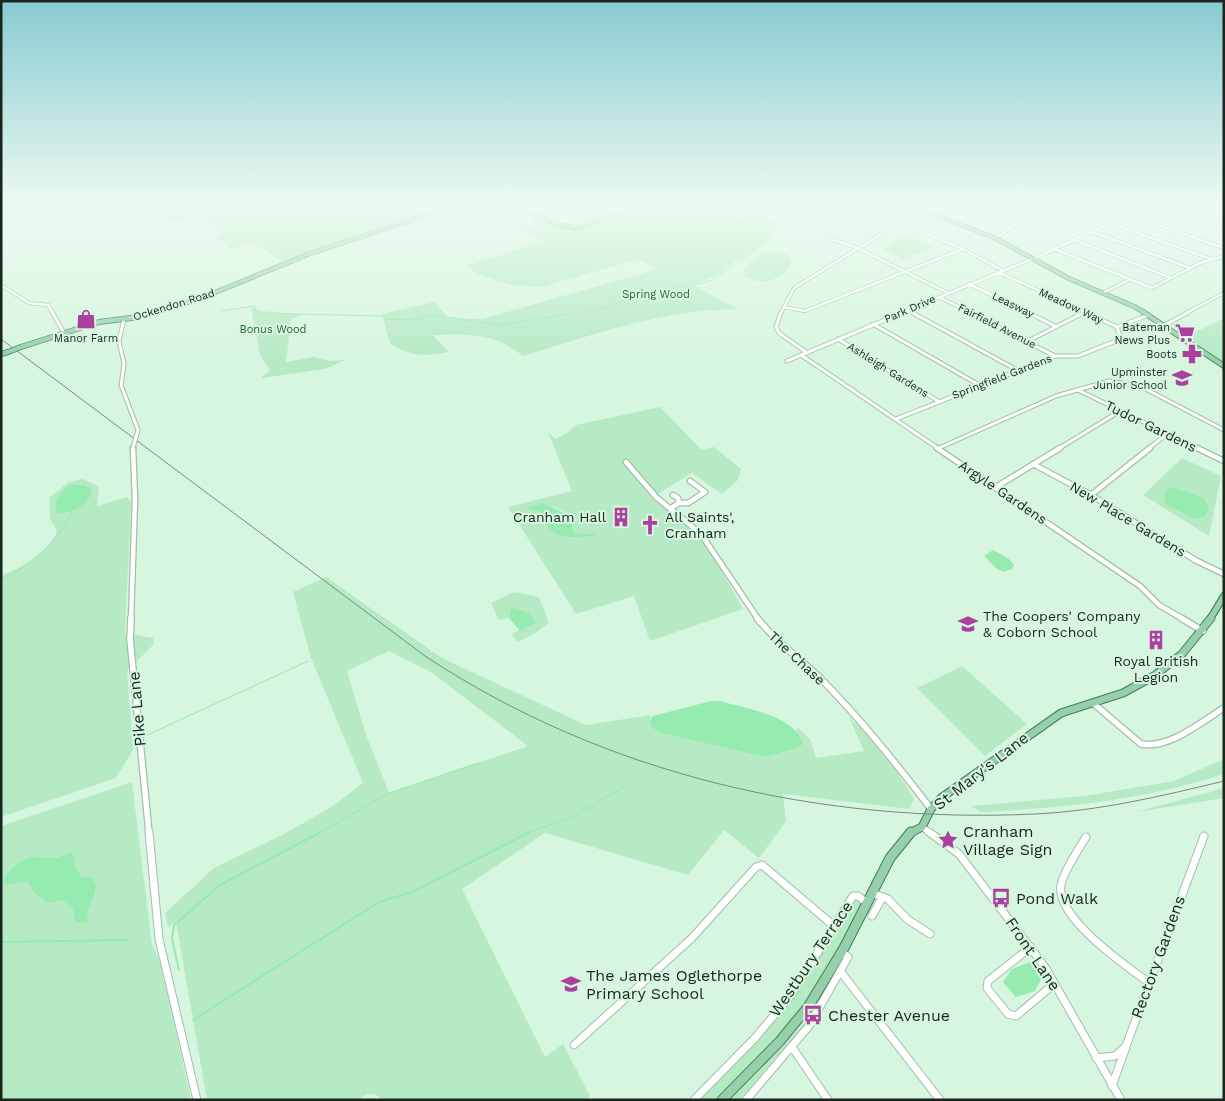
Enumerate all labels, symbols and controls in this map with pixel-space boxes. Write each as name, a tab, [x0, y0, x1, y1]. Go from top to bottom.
street label: Meadow Way	[1037, 285, 1105, 327]
street label: Ockendon Road	[132, 286, 216, 324]
park label: Spring Wood	[622, 288, 690, 301]
street label: Leasway	[990, 289, 1036, 321]
street label: Park Drive	[882, 292, 938, 326]
street label: Fairfield Avenue	[956, 301, 1038, 351]
shop icon: Manor Farm	[75, 308, 97, 330]
place label: Bateman News Plus	[1115, 321, 1170, 347]
supermarket icon: Bateman News Plus	[1174, 322, 1196, 344]
park label: Bonus Wood	[240, 323, 306, 336]
place label: Manor Farm	[54, 332, 118, 345]
street label: Ashleigh Gardens	[845, 340, 931, 400]
pharmacy icon: Boots	[1181, 343, 1203, 365]
place label: Boots	[1146, 348, 1177, 361]
street label: Springfield Gardens	[950, 352, 1054, 402]
place label: Upminster Junior School	[1093, 366, 1168, 392]
school or university icon: Upminster Junior School	[1171, 367, 1193, 389]
street label: Tudor Gardens	[1103, 397, 1199, 455]
street label: Argyle Gardens	[956, 457, 1050, 527]
street label: New Place Gardens	[1067, 478, 1189, 560]
building icon: Cranham Hall	[610, 506, 632, 528]
place label: Cranham Hall	[513, 509, 607, 525]
place label: All Saints', Cranham	[665, 509, 735, 541]
church icon: All Saints', Cranham	[639, 514, 661, 536]
place label: The Coopers' Company & Coborn School	[983, 608, 1141, 640]
school or university icon: The Coopers' Company & Coborn School	[957, 613, 979, 635]
street label: The Chase	[765, 628, 829, 688]
building icon: Royal British Legion	[1145, 629, 1167, 651]
place label: Royal British Legion	[1113, 653, 1199, 685]
street label: Pike Lane	[124, 671, 150, 747]
street label: St Mary's Lane	[930, 728, 1032, 814]
place label: Cranham Village Sign	[963, 822, 1053, 859]
place icon: Cranham Village Sign	[937, 829, 959, 851]
bus stop icon: Pond Walk	[990, 887, 1012, 909]
place label: Pond Walk	[1016, 889, 1098, 908]
street label: Rectory Gardens	[1127, 893, 1189, 1021]
street label: Westbury Terrace	[765, 897, 857, 1021]
street label: Front Lane	[1001, 914, 1065, 994]
place label: The James Oglethorpe Primary School	[586, 966, 762, 1003]
school or university icon: The James Oglethorpe Primary School	[560, 973, 582, 995]
bus stop icon: Chester Avenue	[802, 1004, 824, 1026]
place label: Chester Avenue	[828, 1006, 950, 1025]

